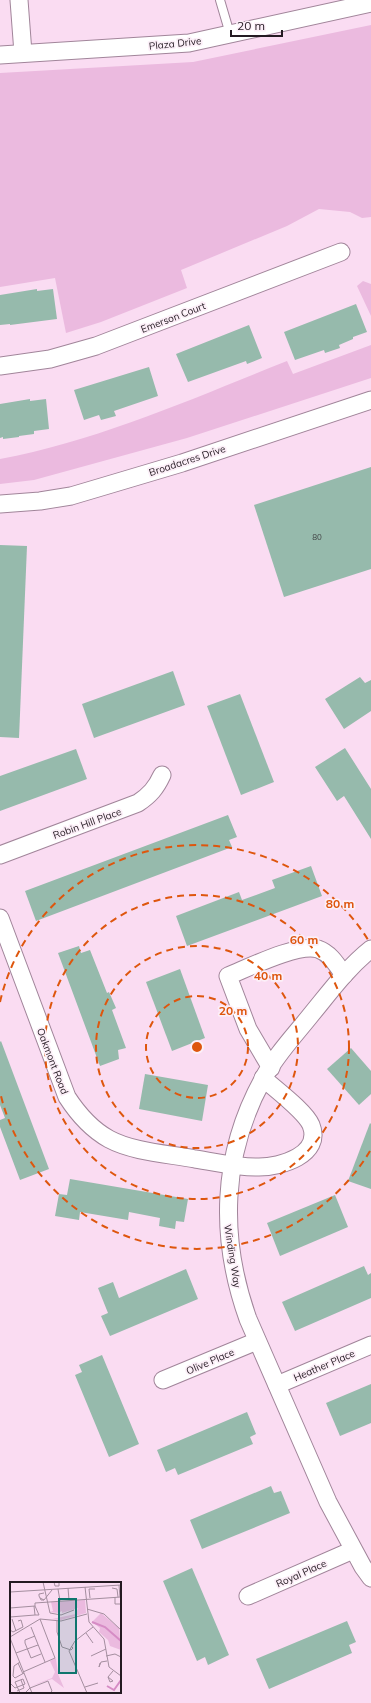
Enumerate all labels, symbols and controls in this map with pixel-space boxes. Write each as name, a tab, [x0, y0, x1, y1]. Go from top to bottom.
scale bar	[231, 12, 282, 38]
text: 20 m	[237, 18, 265, 33]
street label: Plaza Drive	[148, 34, 202, 53]
street label: Emerson Court	[139, 299, 208, 336]
street label: Broadacres Drive	[147, 442, 227, 479]
house number: 80	[312, 532, 322, 542]
street label: Robin Hill Place	[51, 805, 123, 842]
text: 80 m	[326, 896, 354, 911]
text: 60 m	[290, 932, 318, 947]
text: 40 m	[254, 968, 282, 983]
text: 20 m	[219, 1003, 247, 1018]
street label: Oakmont Road	[34, 1026, 71, 1096]
centre of rings	[190, 1040, 204, 1054]
street label: Winding Way	[221, 1223, 244, 1289]
street label: Olive Place	[184, 1346, 236, 1377]
street label: Heather Place	[292, 1347, 357, 1384]
street label: Royal Place	[274, 1557, 328, 1590]
inset map	[10, 1582, 121, 1693]

